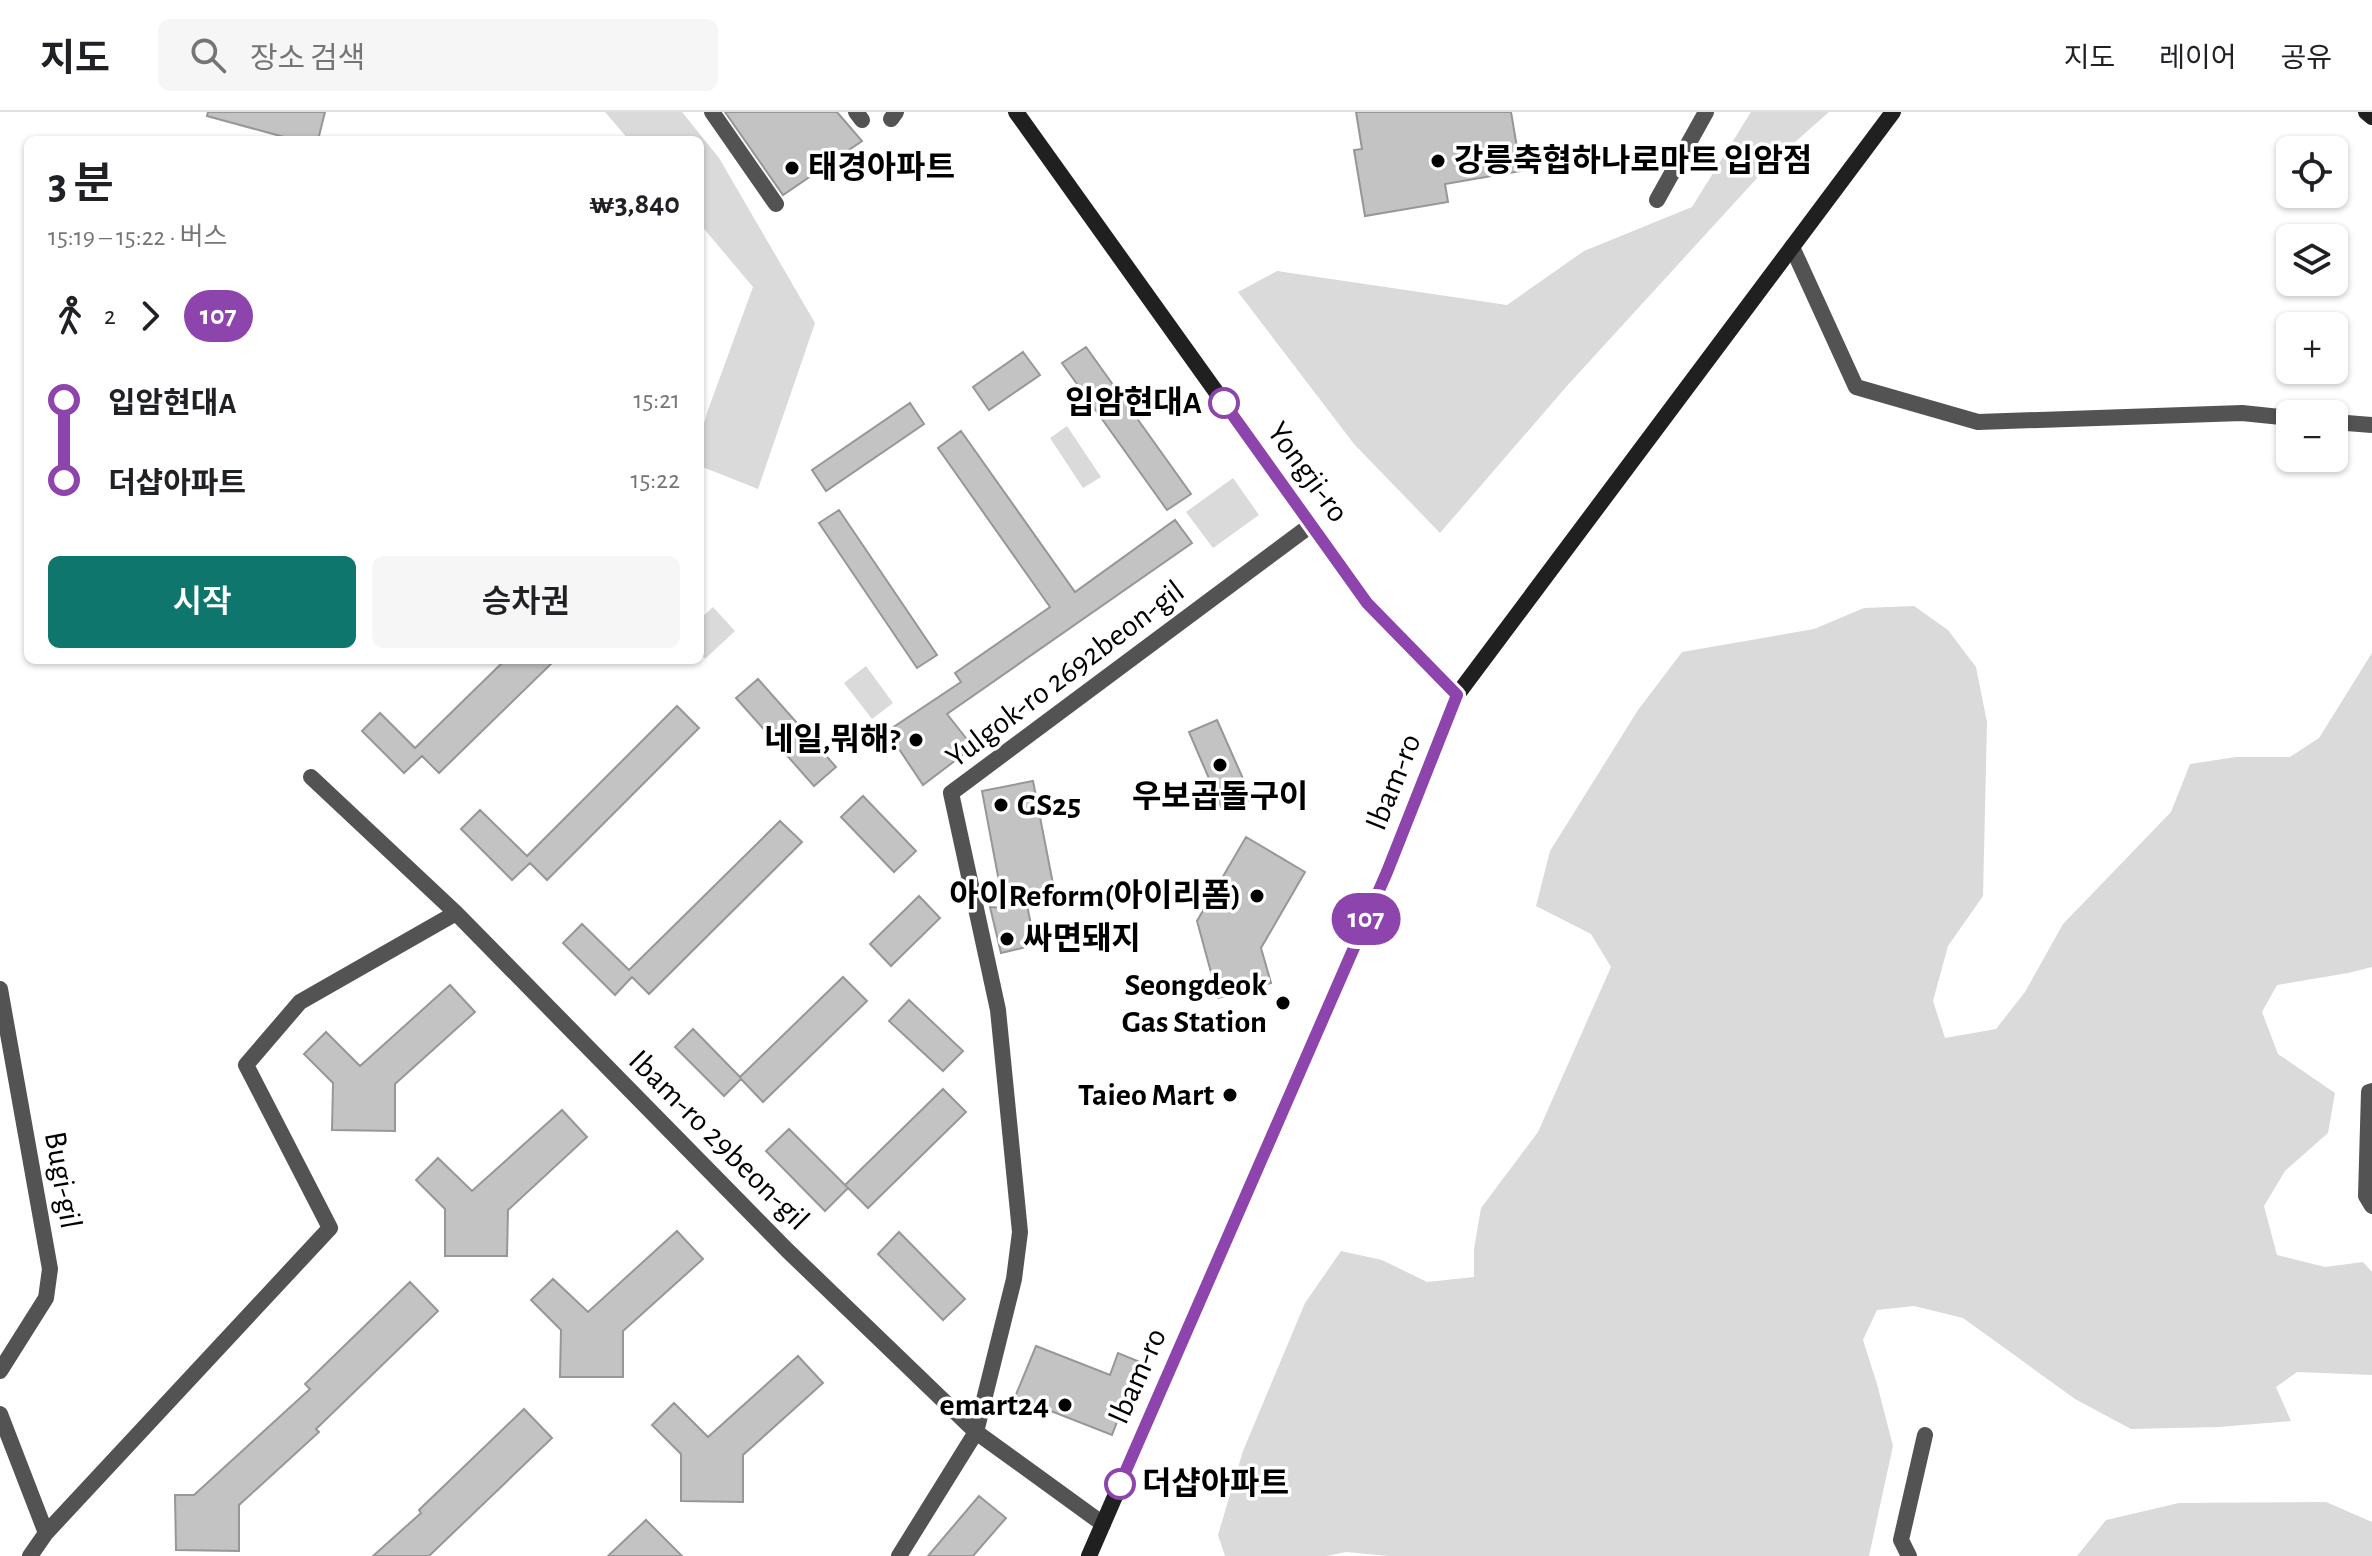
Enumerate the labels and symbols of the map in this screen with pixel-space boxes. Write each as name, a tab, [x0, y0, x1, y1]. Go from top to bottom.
place label: 강릉축협하나로마트 입암점	[1454, 143, 1812, 177]
place label: 태경아파트	[808, 150, 955, 184]
marker: 강릉축협하나로마트 입암점	[1429, 152, 1447, 170]
marker: 태경아파트	[783, 159, 801, 177]
place label: 입암현대A	[1065, 385, 1202, 419]
marker: 입암현대A	[1209, 388, 1239, 418]
street label: Yongji-ro	[1261, 416, 1355, 528]
street label: Yulgok-ro 2692beon-gil	[940, 574, 1190, 774]
place label: 네일,뭐해?	[764, 723, 901, 756]
street label: Ibam-ro	[1359, 729, 1427, 835]
marker: 네일,뭐해?	[907, 731, 925, 749]
marker: 우보곱돌구이	[1211, 756, 1229, 774]
place label: 우보곱돌구이	[1132, 780, 1308, 813]
place label: GS25	[1017, 789, 1081, 821]
marker: GS25	[992, 796, 1010, 814]
place label: 아이Reform(아이리폼)	[950, 879, 1241, 912]
marker: 아이Reform(아이리폼)	[1248, 887, 1266, 905]
line badge: 107	[1320, 893, 1412, 945]
place label: 싸면돼지	[1023, 922, 1141, 955]
marker: 싸면돼지	[998, 930, 1016, 948]
place label: Seongdeok Gas Station	[1122, 969, 1267, 1038]
marker: Seongdeok Gas Station	[1274, 994, 1292, 1012]
street label: Ibam-ro 29beon-gil	[623, 1044, 815, 1236]
place label: Taieo Mart	[1078, 1079, 1214, 1111]
marker: Taieo Mart	[1221, 1086, 1239, 1104]
street label: Bugi-gil	[39, 1129, 87, 1231]
street label: Ibam-ro	[1102, 1323, 1172, 1429]
place label: emart24	[940, 1389, 1049, 1421]
marker: emart24	[1056, 1396, 1074, 1414]
place label: 더샵아파트	[1142, 1467, 1289, 1500]
marker: 더샵아파트	[1105, 1469, 1135, 1499]

